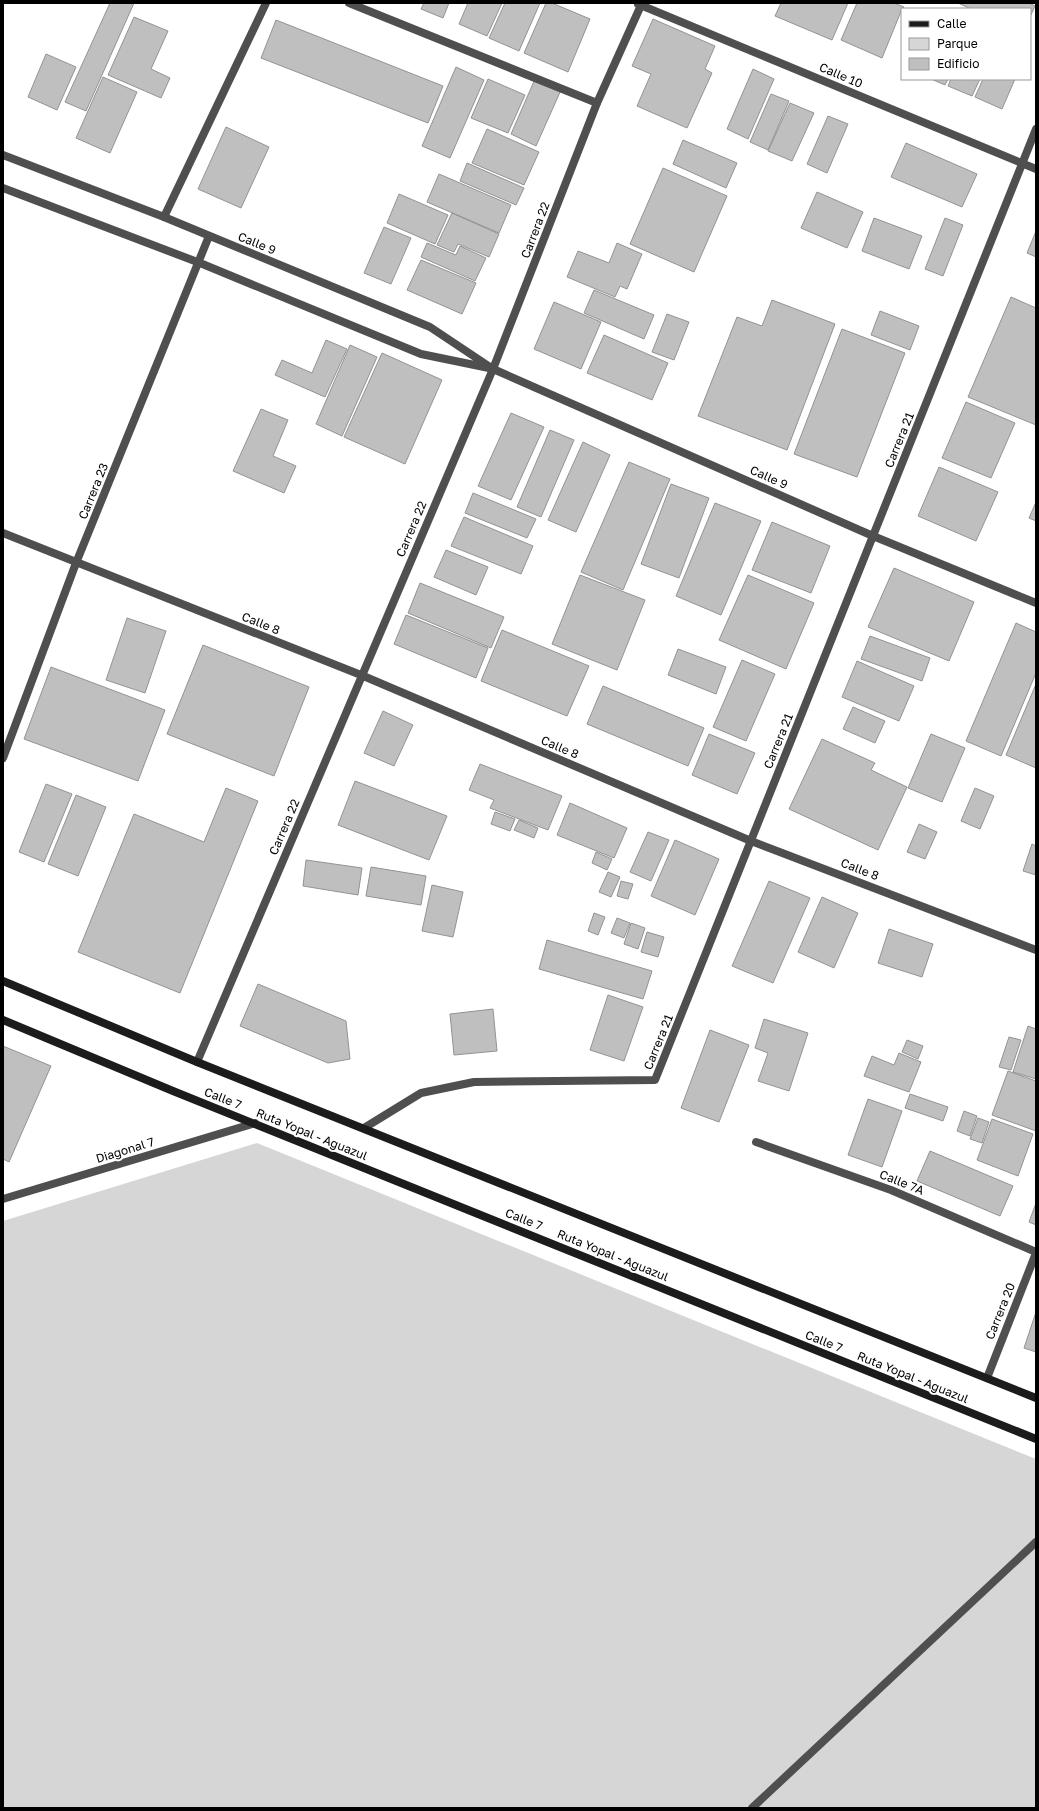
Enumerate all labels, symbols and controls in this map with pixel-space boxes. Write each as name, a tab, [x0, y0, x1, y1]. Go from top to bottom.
legend	[901, 8, 1031, 80]
text: Calle	[937, 16, 967, 31]
text: Parque	[937, 36, 978, 51]
text: Edificio	[937, 56, 979, 71]
street label: Calle 10	[817, 59, 865, 91]
street label: Carrera 22	[517, 200, 553, 260]
street label: Calle 9	[236, 229, 278, 257]
street label: Carrera 21	[881, 410, 917, 470]
street label: Carrera 23	[75, 461, 111, 521]
street label: Calle 9	[748, 462, 790, 492]
street label: Carrera 22	[392, 499, 430, 559]
street label: Calle 8	[240, 609, 282, 637]
street label: Carrera 21	[760, 711, 796, 771]
street label: Calle 8	[539, 732, 581, 762]
street label: Carrera 22	[265, 797, 303, 857]
street label: Calle 8	[839, 855, 881, 883]
street label: Carrera 21	[640, 1012, 676, 1072]
street label: Calle 7	[202, 1084, 244, 1112]
street label: Ruta Yopal - Aguazul	[254, 1105, 370, 1163]
street label: Diagonal 7	[94, 1134, 156, 1166]
street label: Calle 7A	[877, 1166, 927, 1198]
street label: Calle 7	[503, 1205, 545, 1233]
street label: Ruta Yopal - Aguazul	[555, 1226, 671, 1284]
street label: Carrera 20	[982, 1280, 1018, 1342]
street label: Calle 7	[803, 1327, 845, 1355]
street label: Ruta Yopal - Aguazul	[855, 1348, 971, 1406]

